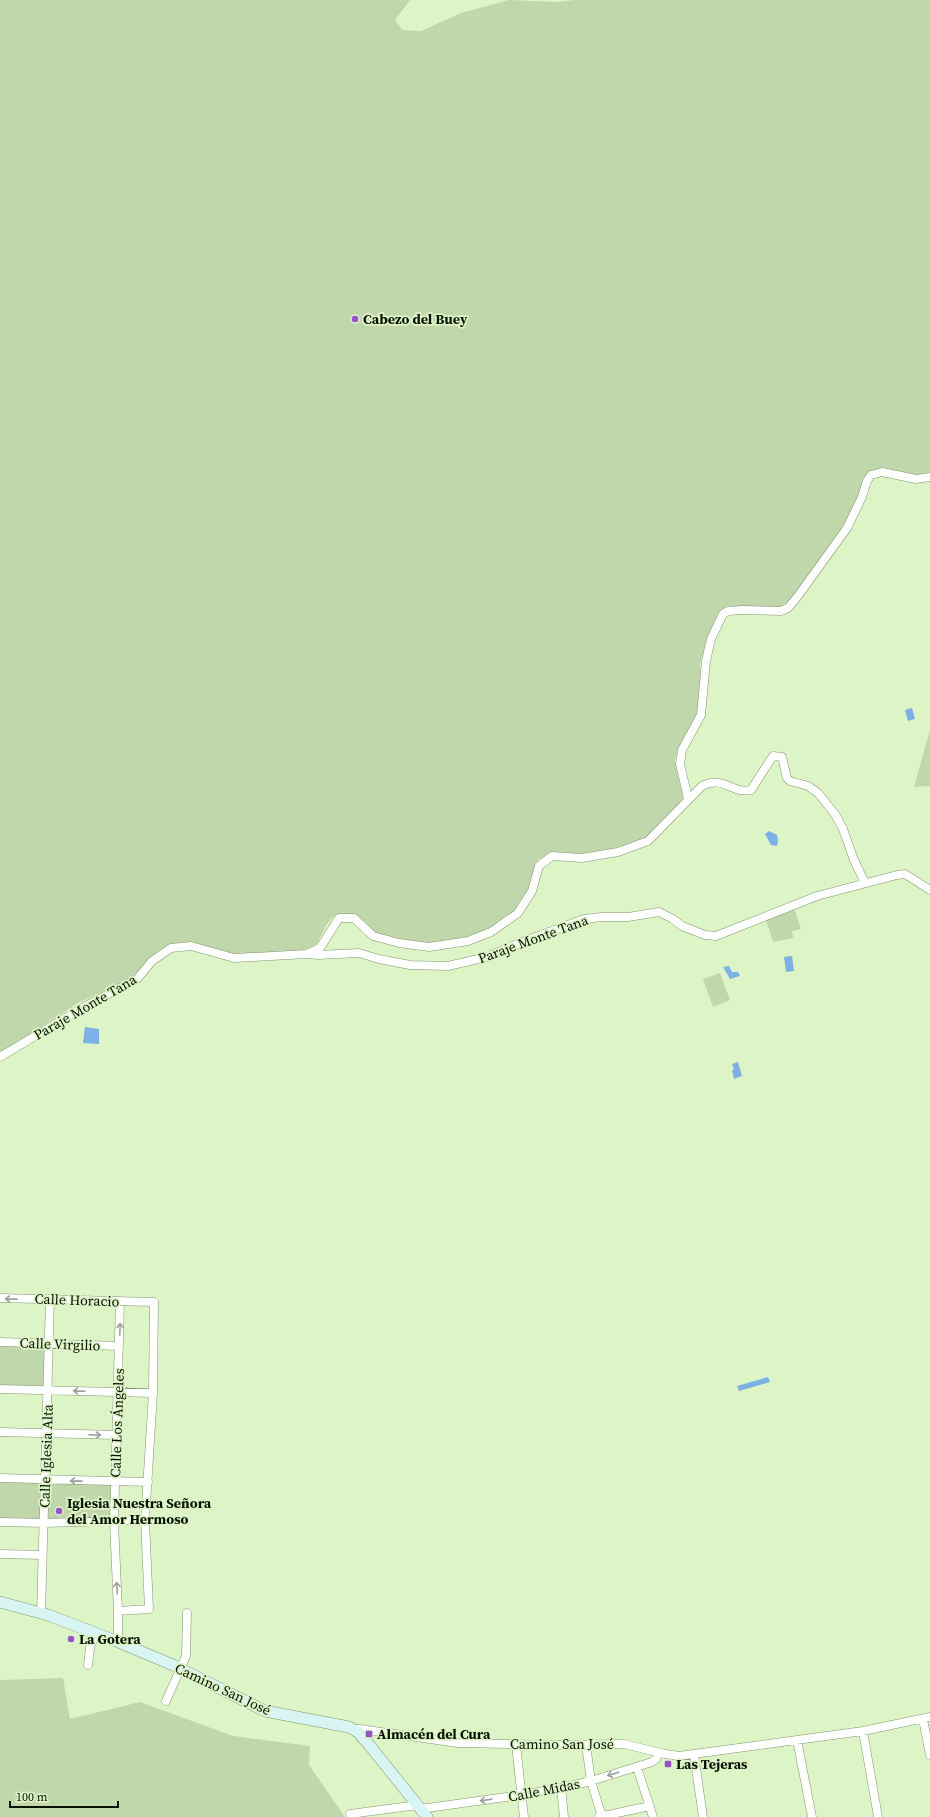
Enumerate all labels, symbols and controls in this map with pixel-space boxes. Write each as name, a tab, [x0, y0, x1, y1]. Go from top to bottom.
place label: Cabezo del Buey	[363, 309, 468, 329]
marker: Cabezo del Buey	[350, 314, 360, 324]
street label: Paraje Monte Tana	[475, 909, 592, 968]
street label: Paraje Monte Tana	[30, 969, 141, 1045]
street label: Calle Horacio	[34, 1289, 120, 1311]
one-way arrow	[5, 1295, 18, 1302]
one-way arrow	[116, 1323, 123, 1336]
street label: Calle Virgilio	[19, 1333, 101, 1355]
street label: Calle Los Ángeles	[105, 1368, 129, 1478]
one-way arrow	[73, 1388, 86, 1395]
street label: Calle Iglesia Alta	[34, 1403, 58, 1508]
one-way arrow	[88, 1431, 101, 1439]
one-way arrow	[70, 1477, 83, 1484]
place label: Iglesia Nuestra Señora del Amor Hermoso	[67, 1493, 212, 1529]
marker: Iglesia Nuestra Señora del Amor Hermoso	[54, 1506, 64, 1516]
one-way arrow	[113, 1582, 121, 1595]
place label: La Gotera	[79, 1629, 141, 1649]
marker: La Gotera	[66, 1634, 76, 1644]
street label: Camino San José	[172, 1658, 274, 1720]
place label: Almacén del Cura	[377, 1724, 491, 1744]
marker: Almacén del Cura	[364, 1729, 374, 1739]
street label: Camino San José	[510, 1734, 614, 1754]
place label: Las Tejeras	[676, 1754, 748, 1774]
marker: Las Tejeras	[663, 1759, 673, 1769]
one-way arrow	[607, 1771, 620, 1778]
street label: Calle Midas	[507, 1773, 581, 1807]
scale bar	[10, 1783, 118, 1809]
text: 100 m	[16, 1789, 48, 1805]
one-way arrow	[480, 1796, 493, 1804]

